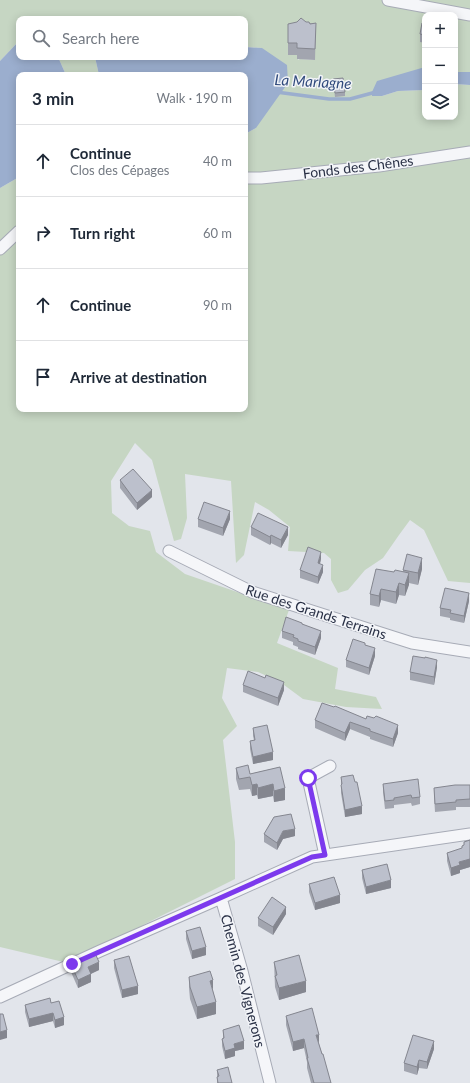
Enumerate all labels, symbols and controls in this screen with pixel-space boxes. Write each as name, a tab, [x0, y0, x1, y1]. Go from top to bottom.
map controls	[422, 12, 458, 120]
button: +	[422, 12, 458, 48]
search box	[16, 16, 248, 60]
icon: search	[30, 27, 52, 49]
text: Search here	[62, 29, 139, 47]
button: −	[422, 48, 458, 84]
water label: La Marlagne	[274, 70, 352, 92]
button: layers	[422, 84, 458, 120]
text: 3 min	[32, 88, 74, 109]
text: Walk · 190 m	[156, 90, 232, 106]
text: Continue	[70, 144, 131, 162]
icon: ahead	[32, 150, 54, 172]
street label: Fonds des Chênes	[302, 151, 414, 182]
text: 40 m	[203, 153, 232, 169]
text: Clos des Cépages	[70, 162, 170, 178]
icon: right	[32, 222, 54, 244]
text: Turn right	[70, 224, 135, 242]
text: 60 m	[203, 225, 232, 241]
icon: ahead	[32, 294, 54, 316]
text: Continue	[70, 296, 131, 314]
text: 90 m	[203, 297, 232, 313]
icon: arrive	[32, 366, 54, 388]
text: Arrive at destination	[70, 368, 207, 386]
street label: Rue des Grands Terrains	[243, 581, 389, 642]
route start	[299, 769, 317, 787]
street label: Chemin des Vignerons	[218, 912, 269, 1049]
route end	[63, 955, 81, 973]

